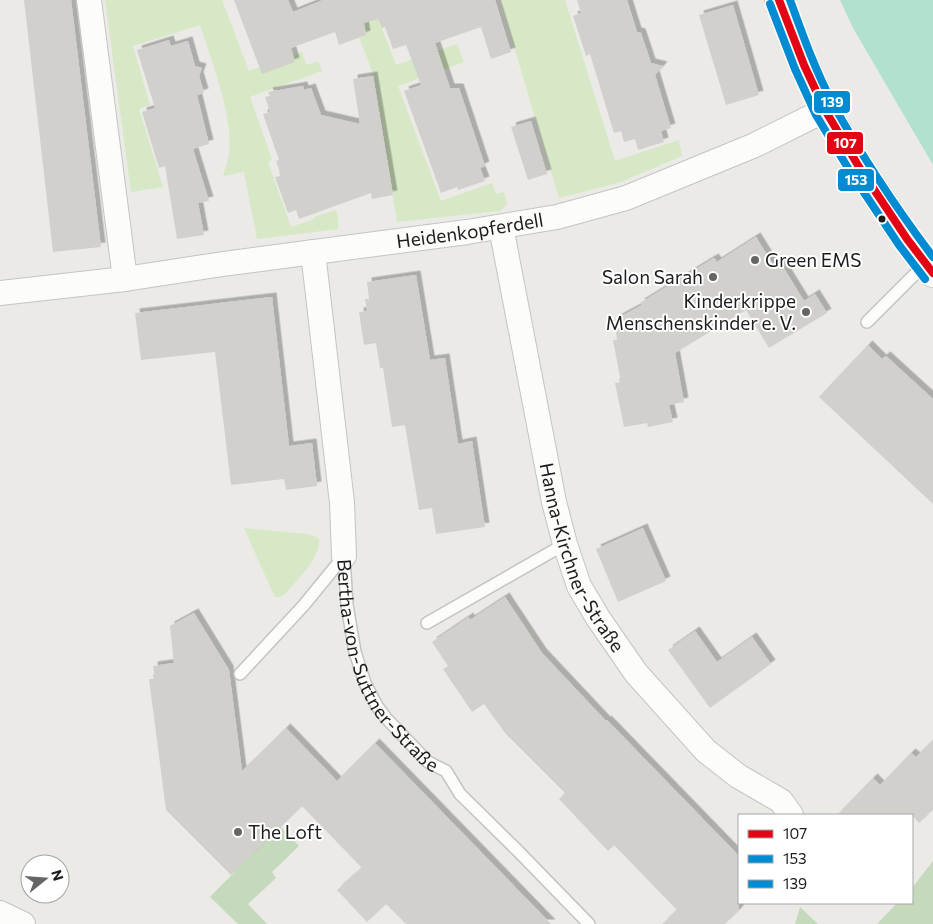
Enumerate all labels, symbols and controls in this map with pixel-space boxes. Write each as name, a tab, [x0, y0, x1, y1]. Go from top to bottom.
line badge: 139	[813, 90, 851, 114]
text: 139	[820, 93, 844, 110]
line badge: 107	[826, 131, 864, 155]
text: 107	[833, 134, 857, 151]
line badge: 153	[837, 168, 875, 192]
text: 153	[845, 171, 867, 188]
street label: Heidenkopferdell	[395, 207, 545, 252]
unlabelled marker	[877, 214, 887, 224]
place label: Green EMS	[765, 248, 861, 271]
marker: Green EMS	[749, 254, 761, 266]
place label: Salon Sarah	[602, 265, 703, 288]
marker: Salon Sarah	[707, 271, 719, 283]
place label: Kinderkrippe Menschenskinder e. V.	[606, 289, 796, 334]
marker: Kinderkrippe Menschenskinder e. V.	[800, 306, 812, 318]
street label: Hanna-Kirchner-Straße	[536, 461, 630, 656]
street label: Bertha-von-Suttner-Straße	[333, 558, 442, 776]
legend	[738, 814, 913, 904]
place label: The Loft	[248, 820, 322, 843]
text: 107	[783, 824, 807, 842]
marker: The Loft	[232, 826, 244, 838]
text: 153	[783, 849, 807, 867]
north arrow	[20, 854, 70, 904]
text: N	[48, 868, 68, 883]
text: 139	[783, 874, 807, 892]

